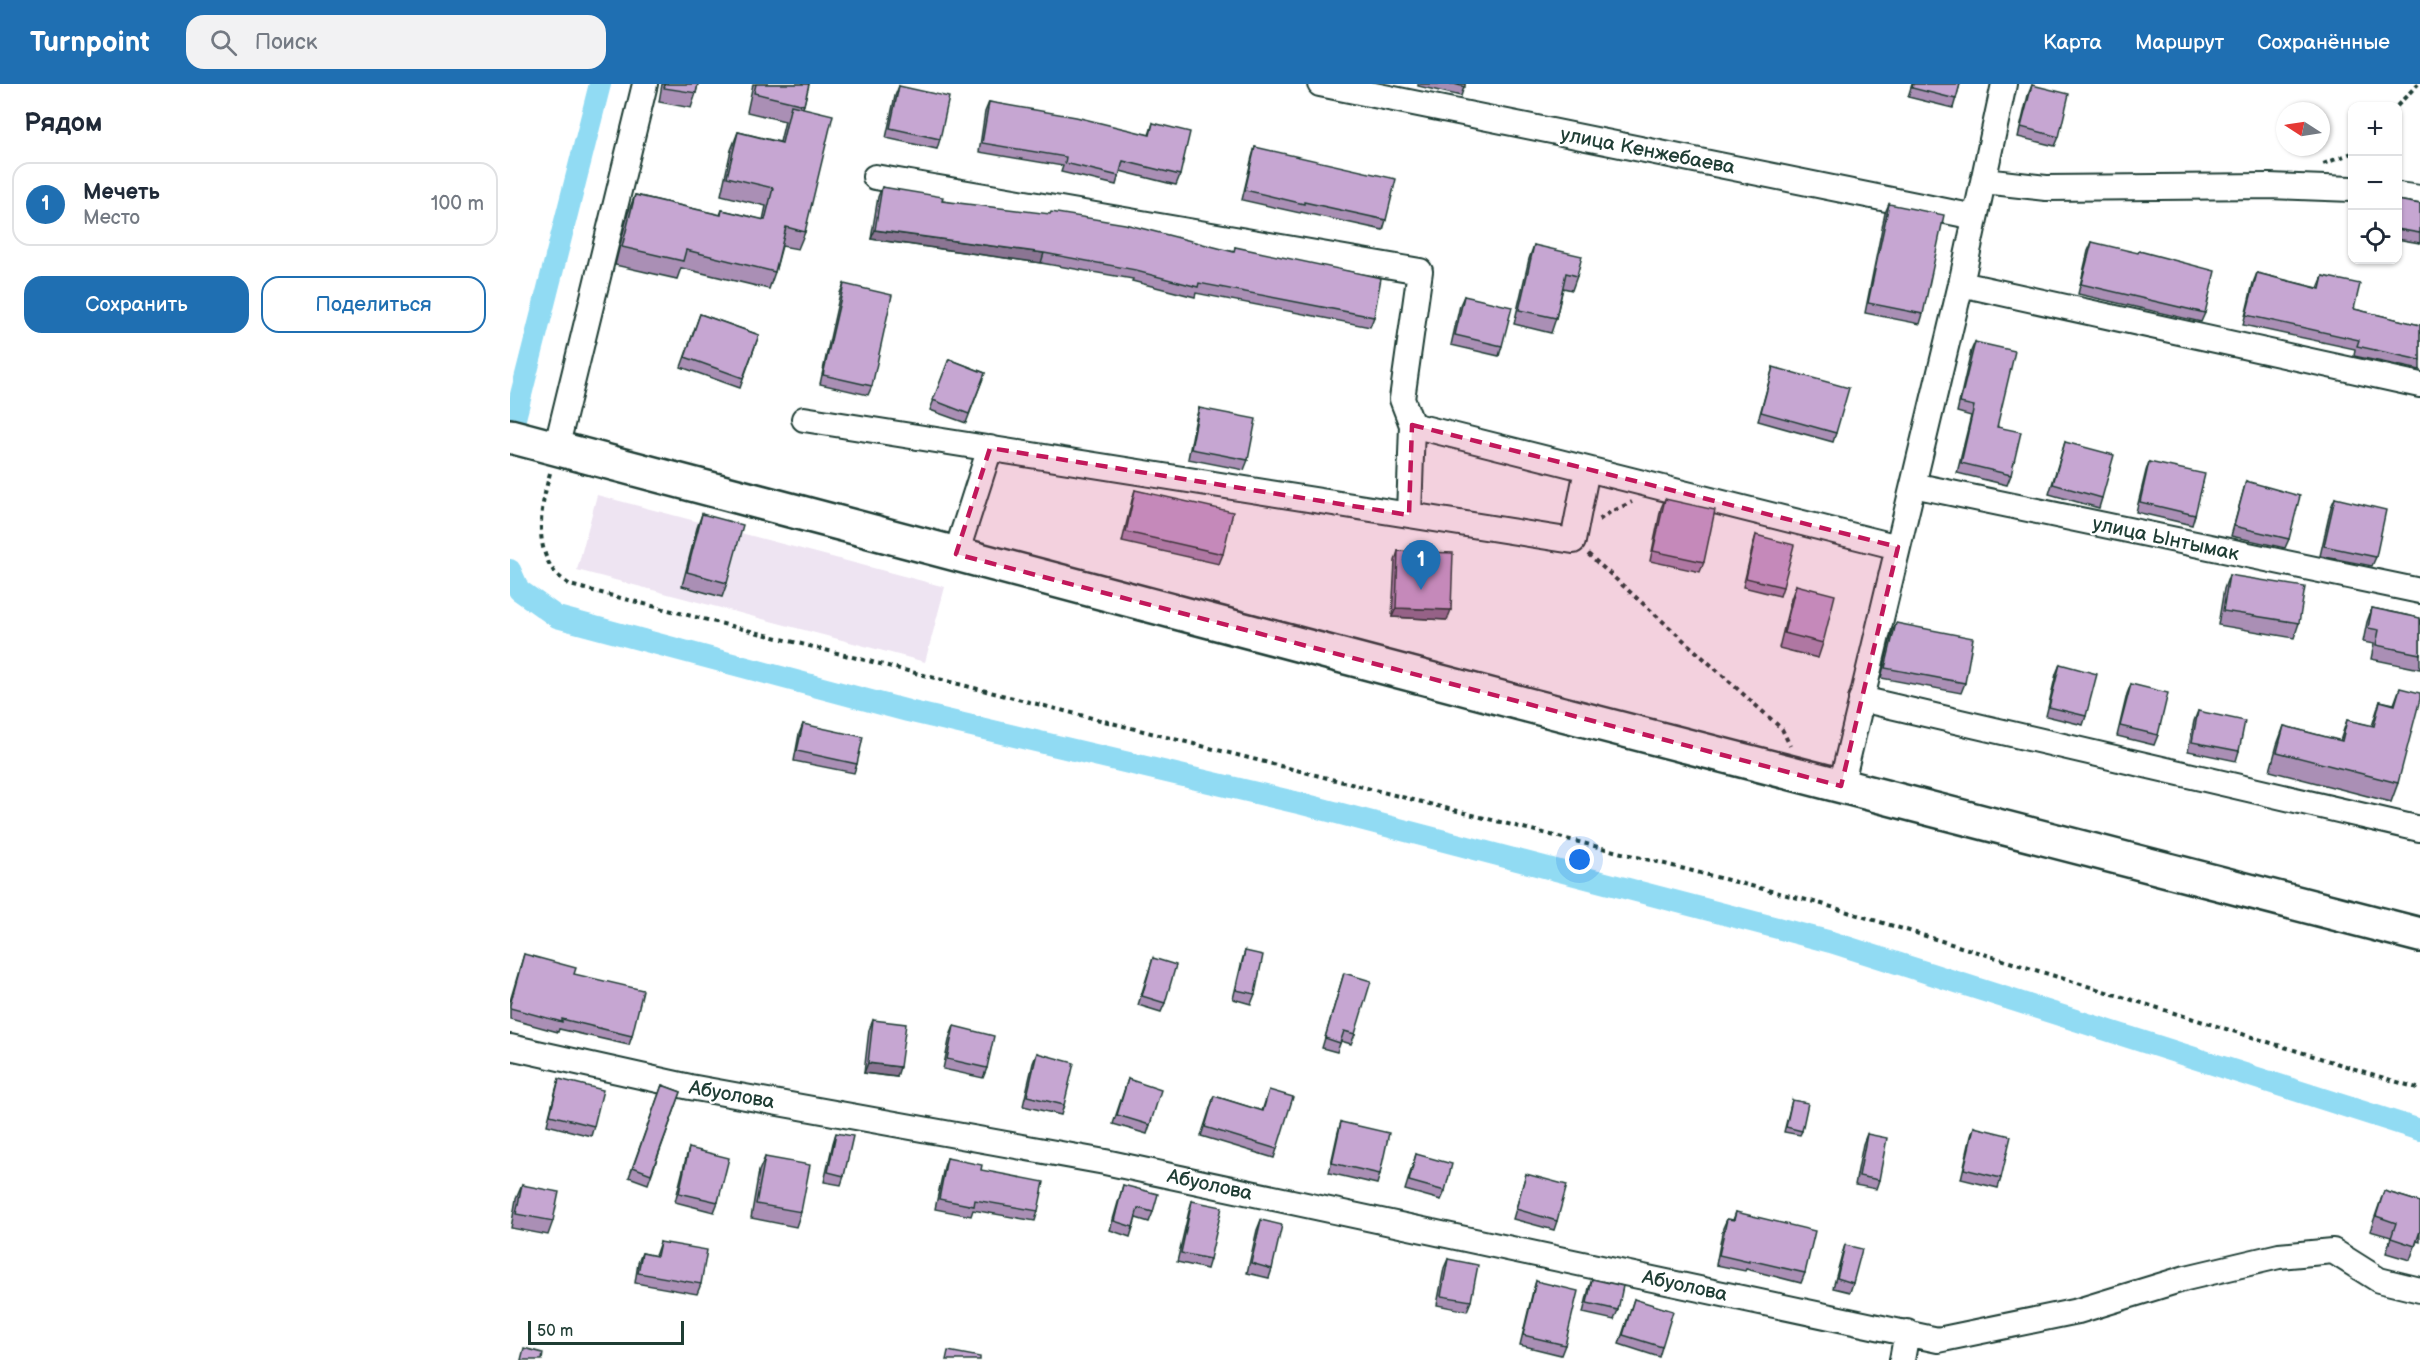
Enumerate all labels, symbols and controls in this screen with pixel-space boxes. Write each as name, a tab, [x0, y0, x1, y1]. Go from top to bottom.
search box	[186, 15, 606, 69]
text: Turnpoint	[30, 26, 150, 59]
icon: search	[207, 26, 240, 59]
text: Поиск	[255, 29, 317, 56]
text: Карта	[2043, 30, 2102, 55]
text: Маршрут	[2135, 30, 2224, 55]
text: Сохранённые	[2257, 30, 2390, 55]
north arrow	[2276, 102, 2330, 156]
map controls	[2348, 102, 2402, 264]
button: +	[2348, 102, 2402, 156]
text: Рядом	[24, 108, 102, 139]
street label: улица Кенжебаева	[1558, 122, 1737, 180]
button: −	[2348, 156, 2402, 210]
text: Мечеть	[83, 179, 160, 206]
text: 1	[41, 192, 50, 216]
text: 100 m	[431, 192, 484, 216]
text: Место	[83, 206, 140, 230]
button: locate	[2348, 210, 2402, 264]
button: Сохранить	[24, 276, 249, 333]
button: Поделиться	[261, 276, 486, 333]
street label: улица Ынтымак	[2090, 512, 2242, 566]
pin: 1	[1402, 540, 1440, 590]
your location	[1565, 845, 1594, 874]
street label: Абуолова	[686, 1075, 777, 1114]
street label: Абуолова	[1164, 1164, 1255, 1206]
street label: Абуолова	[1639, 1265, 1730, 1307]
scale bar	[528, 1318, 684, 1346]
text: 50 m	[537, 1322, 573, 1341]

